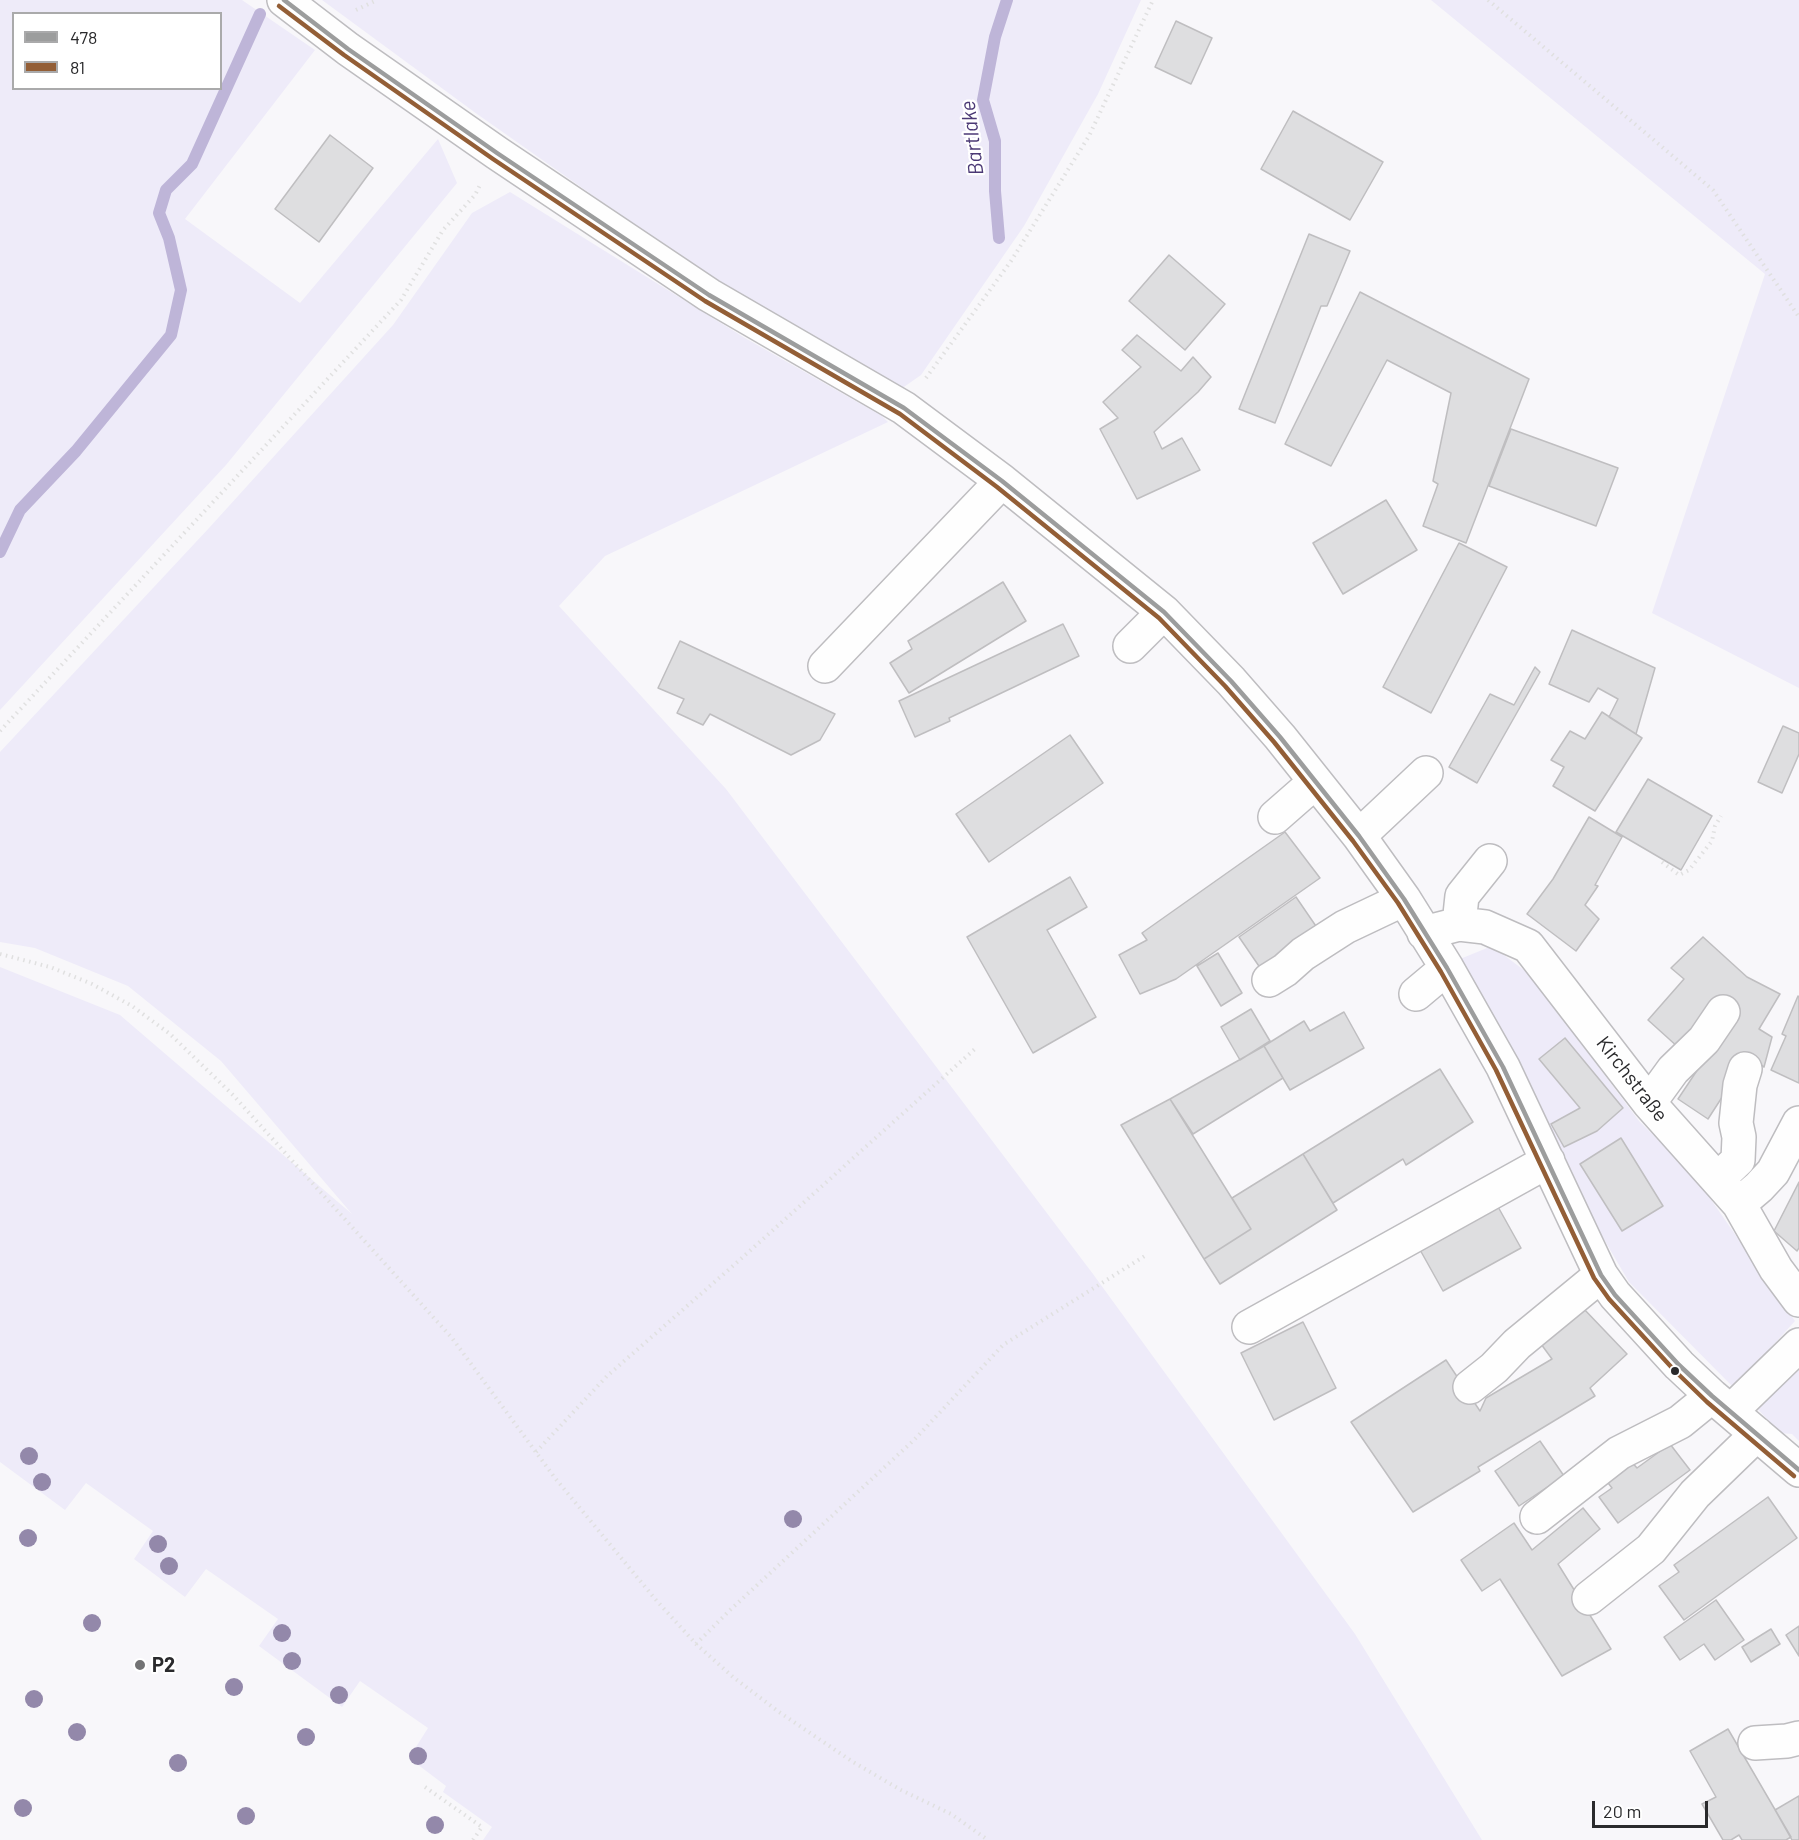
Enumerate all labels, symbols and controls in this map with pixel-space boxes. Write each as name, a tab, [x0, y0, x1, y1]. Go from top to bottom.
legend	[12, 12, 222, 90]
text: 478	[70, 26, 97, 48]
text: 81	[70, 56, 85, 78]
water label: Bartlake	[955, 99, 989, 177]
street label: Kirchstraße	[1591, 1031, 1673, 1127]
unlabelled marker	[1669, 1365, 1681, 1377]
place label: P2	[152, 1653, 175, 1677]
marker: P2	[133, 1658, 147, 1672]
scale bar	[1595, 1789, 1710, 1827]
text: 20 m	[1603, 1800, 1641, 1822]

